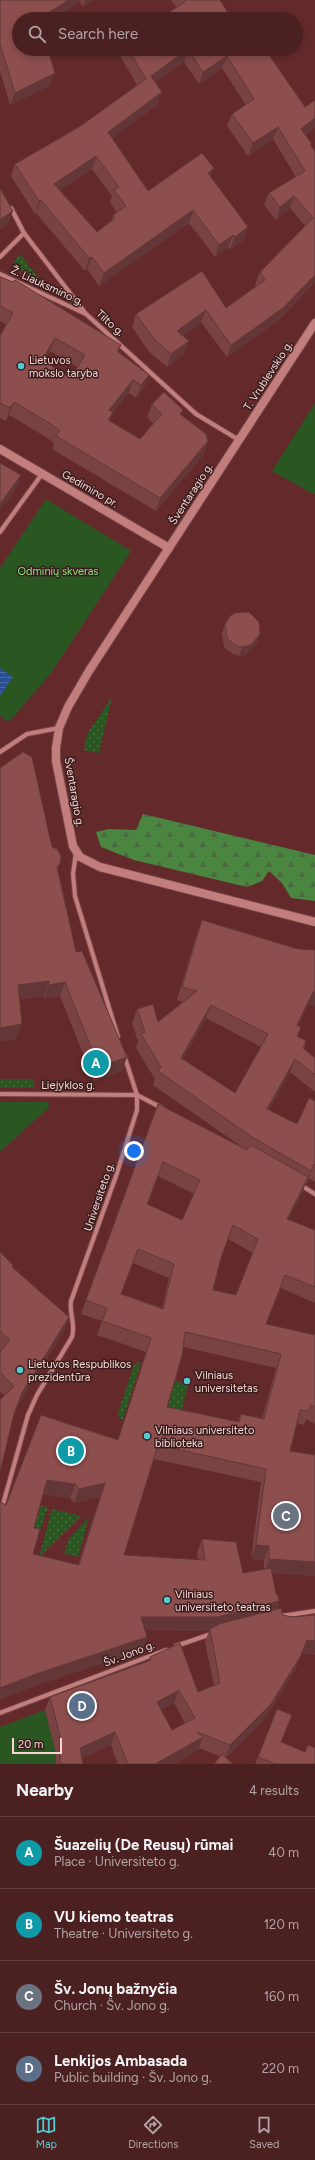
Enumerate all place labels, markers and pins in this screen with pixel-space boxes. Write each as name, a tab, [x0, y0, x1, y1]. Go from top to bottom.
place label: Lietuvos mokslo taryba	[29, 354, 98, 380]
marker: Lietuvos mokslo taryba	[16, 361, 26, 371]
pin: A	[83, 1048, 109, 1078]
place label: Lietuvos Respublikos prezidentūra	[28, 1358, 131, 1384]
marker: Lietuvos Respublikos prezidentūra	[15, 1365, 25, 1375]
place label: Vilniaus universitetas	[195, 1369, 258, 1395]
marker: Vilniaus universitetas	[182, 1376, 192, 1386]
place label: Vilniaus universiteto biblioteka	[155, 1424, 254, 1450]
marker: Vilniaus universiteto biblioteka	[142, 1431, 152, 1441]
pin: B	[58, 1436, 84, 1466]
pin: C	[273, 1501, 299, 1531]
place label: Vilniaus universiteto teatras	[175, 1588, 271, 1614]
marker: Vilniaus universiteto teatras	[162, 1595, 172, 1605]
pin: D	[69, 1691, 95, 1721]

